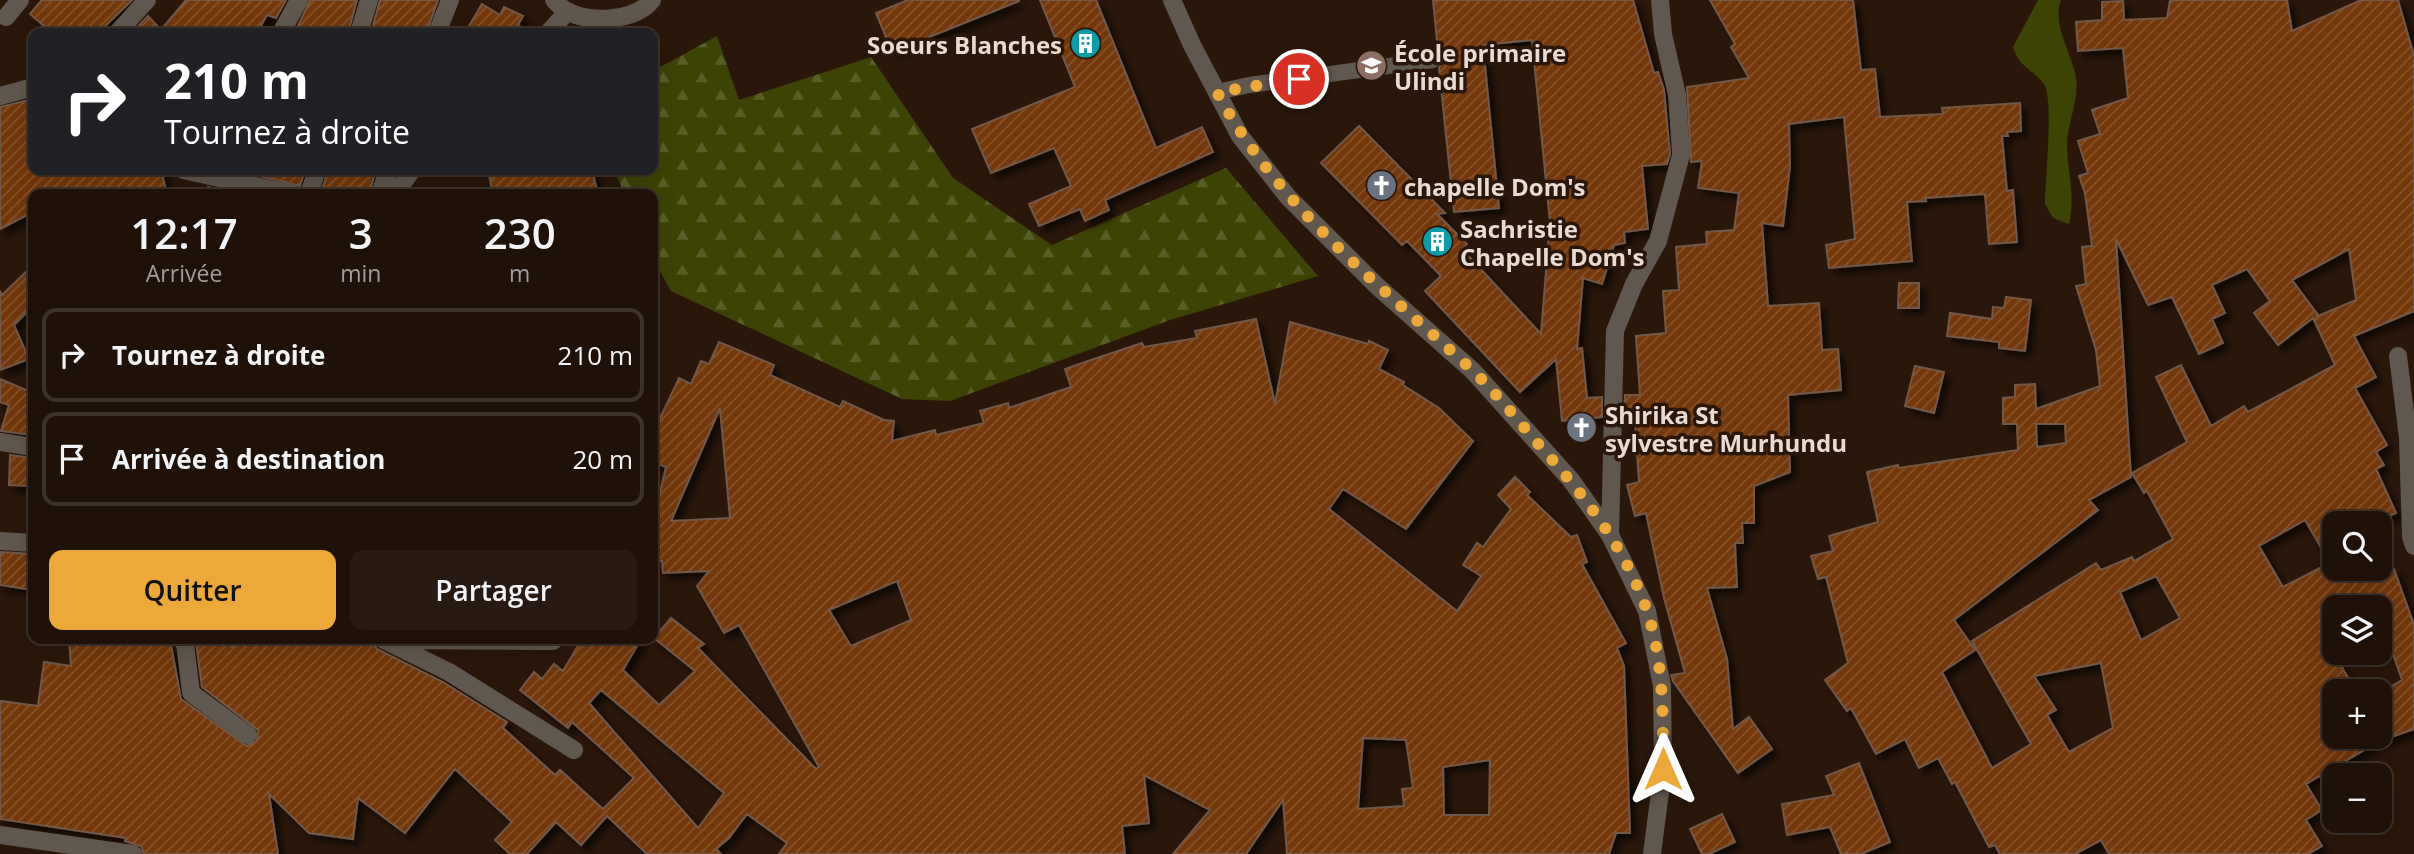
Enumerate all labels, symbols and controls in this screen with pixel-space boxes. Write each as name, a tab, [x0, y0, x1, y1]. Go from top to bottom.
building icon: Soeurs Blanches	[1068, 27, 1102, 61]
place label: Soeurs Blanches	[867, 28, 1062, 61]
place label: École primaire Ulindi	[1394, 36, 1566, 97]
text: 210 m	[164, 47, 309, 113]
pin	[1269, 49, 1329, 109]
school or university icon: École primaire Ulindi	[1354, 49, 1388, 83]
icon: right	[49, 56, 140, 147]
icon: arrive	[1280, 60, 1318, 98]
text: Tournez à droite	[164, 110, 410, 153]
church icon: chapelle Dom's	[1364, 169, 1398, 203]
place label: chapelle Dom's	[1404, 170, 1586, 203]
text: 12:17	[130, 204, 238, 261]
text: 3	[349, 204, 373, 261]
text: 230	[484, 204, 556, 261]
place label: Sachristie Chapelle Dom's	[1460, 212, 1645, 273]
building icon: Sachristie Chapelle Dom's	[1420, 225, 1454, 259]
text: Arrivée	[146, 257, 222, 289]
text: min	[340, 257, 381, 289]
text: m	[509, 257, 530, 289]
icon: right	[53, 336, 91, 374]
text: Tournez à droite	[112, 337, 325, 373]
text: 210 m	[558, 337, 633, 373]
place label: Shirika St sylvestre Murhundu	[1605, 398, 1847, 459]
church icon: Shirika St sylvestre Murhundu	[1565, 411, 1599, 445]
icon: arrive	[53, 440, 91, 478]
text: Arrivée à destination	[112, 441, 385, 477]
text: 20 m	[572, 441, 633, 477]
map controls	[2322, 511, 2392, 833]
button: search	[2322, 511, 2392, 581]
button: Quitter	[49, 550, 336, 630]
button: Partager	[350, 550, 637, 630]
button: layers	[2322, 595, 2392, 665]
button: +	[2322, 679, 2392, 749]
position arrow	[1626, 732, 1700, 806]
button: −	[2322, 763, 2392, 833]

